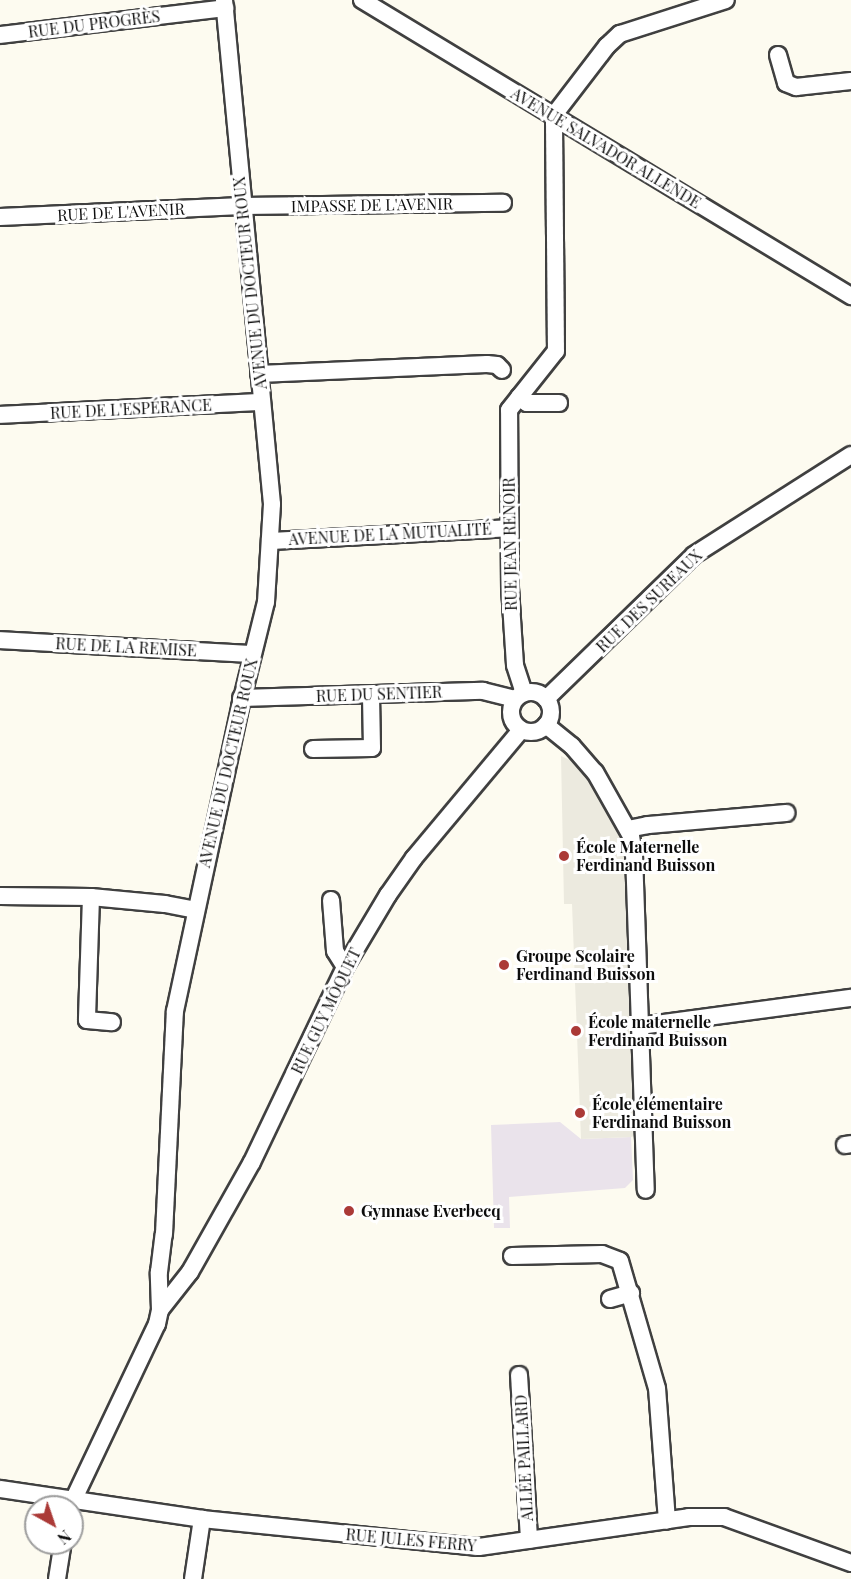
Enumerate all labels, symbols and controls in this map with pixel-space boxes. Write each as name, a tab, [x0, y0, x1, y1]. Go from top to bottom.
street label: RUE DU PROGRÈS	[27, 6, 161, 42]
street label: AVENUE SALVADOR ALLENDE	[507, 83, 705, 213]
street label: AVENUE DU DOCTEUR ROUX	[229, 176, 271, 390]
street label: IMPASSE DE L'AVENIR	[291, 194, 453, 216]
street label: RUE DE L'AVENIR	[57, 199, 185, 225]
street label: RUE DE L'ESPÉRANCE	[50, 395, 212, 423]
street label: RUE JEAN RENOIR	[499, 477, 521, 611]
street label: AVENUE DE LA MUTUALITÉ	[288, 519, 492, 549]
street label: RUE DES SUREAUX	[592, 546, 706, 656]
street label: RUE DE LA REMISE	[55, 634, 197, 660]
street label: AVENUE DU DOCTEUR ROUX	[195, 657, 261, 869]
street label: RUE DU SENTIER	[316, 682, 442, 706]
place label: École Maternelle Ferdinand Buisson	[576, 837, 715, 875]
marker: École Maternelle Ferdinand Buisson	[557, 849, 571, 863]
street label: RUE GUY MÔQUET	[287, 945, 365, 1077]
place label: Groupe Scolaire Ferdinand Buisson	[516, 946, 655, 984]
marker: Groupe Scolaire Ferdinand Buisson	[497, 958, 511, 972]
place label: École maternelle Ferdinand Buisson	[588, 1012, 727, 1050]
marker: École maternelle Ferdinand Buisson	[569, 1024, 583, 1038]
place label: École élémentaire Ferdinand Buisson	[592, 1094, 731, 1132]
marker: École élémentaire Ferdinand Buisson	[573, 1106, 587, 1120]
place label: Gymnase Everbecq	[361, 1201, 501, 1221]
marker: Gymnase Everbecq	[342, 1204, 356, 1218]
street label: ALLÉE PAILLARD	[511, 1394, 537, 1522]
north arrow	[24, 1495, 84, 1555]
street label: RUE JULES FERRY	[345, 1525, 477, 1555]
text: N	[53, 1526, 76, 1549]

